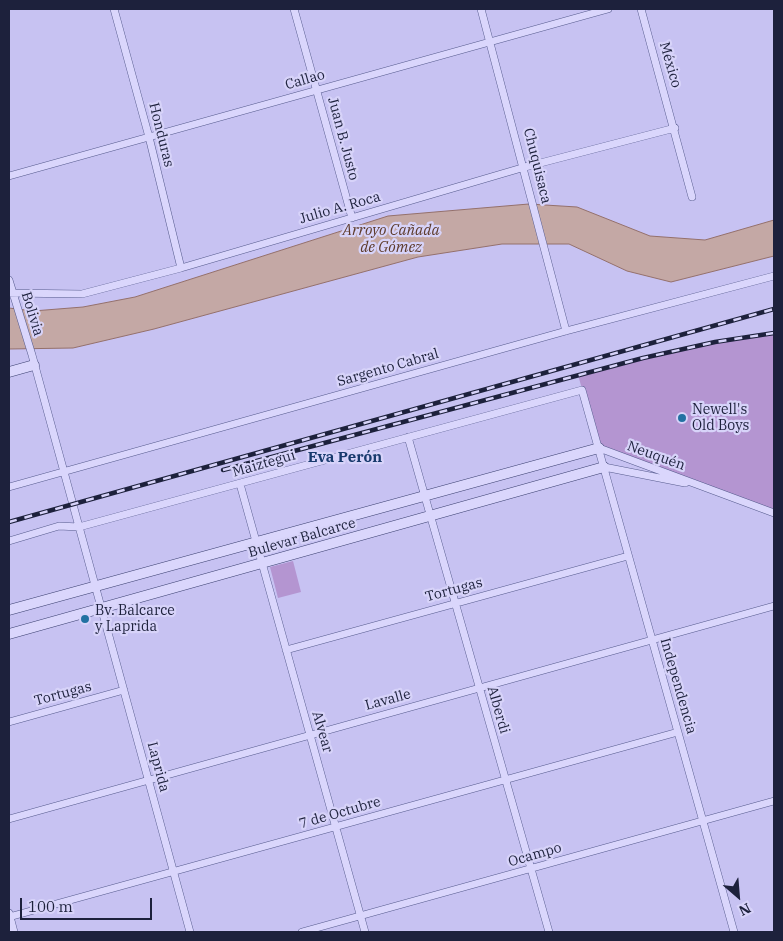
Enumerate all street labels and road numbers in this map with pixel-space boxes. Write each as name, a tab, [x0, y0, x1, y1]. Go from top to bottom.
street label: México	[655, 40, 685, 90]
street label: Callao	[283, 66, 327, 94]
street label: Juan B. Justo	[324, 96, 362, 182]
street label: Honduras	[145, 101, 177, 169]
street label: Chuquisaca	[520, 126, 554, 206]
street label: Julio A. Roca	[297, 188, 383, 228]
street label: Bolivia	[17, 290, 47, 338]
street label: Sargento Cabral	[335, 345, 441, 391]
street label: Neuquén	[625, 438, 687, 474]
street label: Maiztegui	[231, 447, 297, 481]
street label: Bulevar Balcarce	[246, 515, 358, 561]
street label: Tortugas	[424, 574, 484, 606]
street label: Independencia	[656, 636, 700, 736]
street label: Tortugas	[33, 678, 93, 710]
street label: Alberdi	[483, 684, 513, 736]
street label: Lavalle	[363, 686, 413, 714]
street label: Alvear	[308, 709, 336, 755]
street label: Laprida	[143, 740, 173, 794]
street label: 7 de Octubre	[297, 793, 383, 833]
street label: Ocampo	[506, 839, 564, 871]

